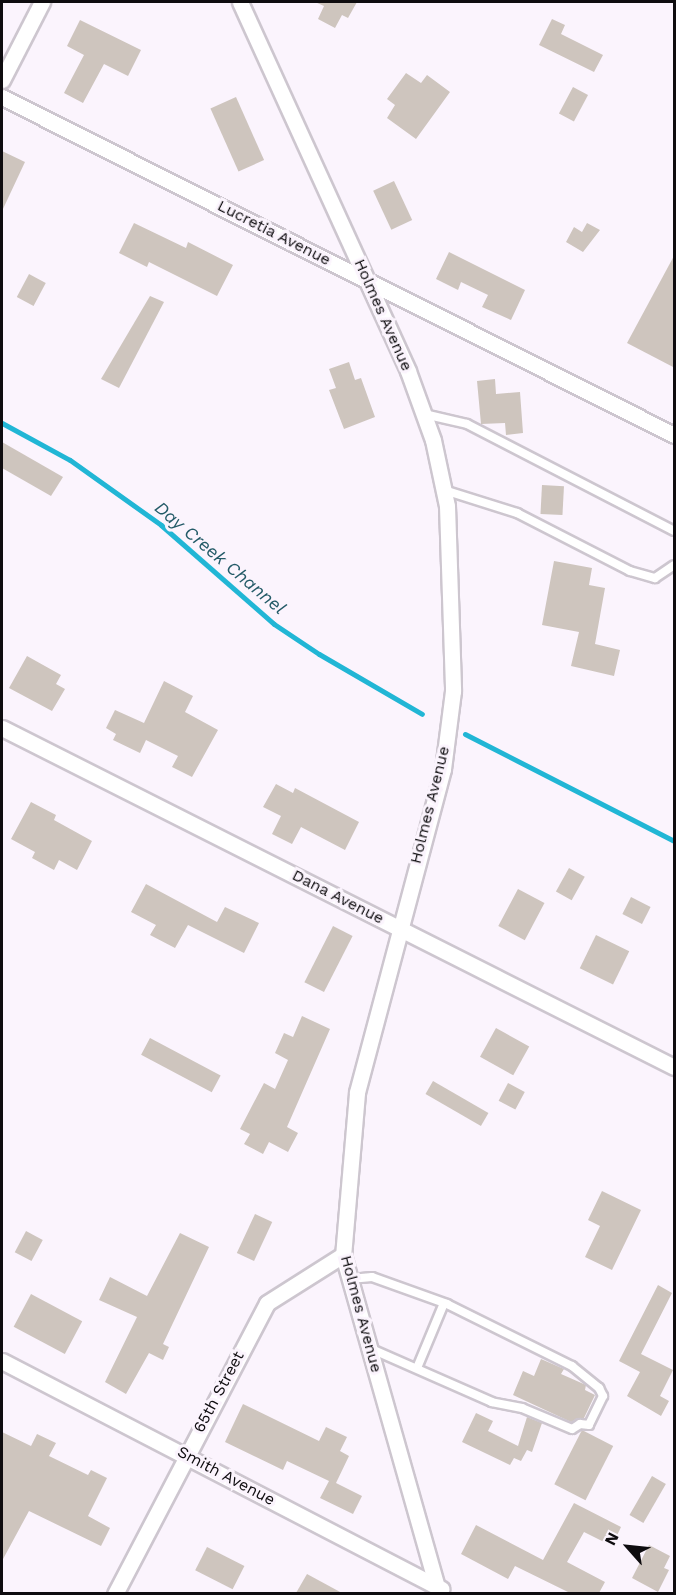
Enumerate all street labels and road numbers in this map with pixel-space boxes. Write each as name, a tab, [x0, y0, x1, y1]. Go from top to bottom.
street label: Lucretia Avenue	[214, 196, 334, 270]
street label: Holmes Avenue	[350, 256, 416, 374]
street label: Holmes Avenue	[406, 744, 454, 866]
street label: Dana Avenue	[288, 865, 388, 929]
street label: Holmes Avenue	[336, 1253, 386, 1375]
street label: 65th Street	[190, 1348, 248, 1436]
street label: Smith Avenue	[174, 1442, 278, 1510]

